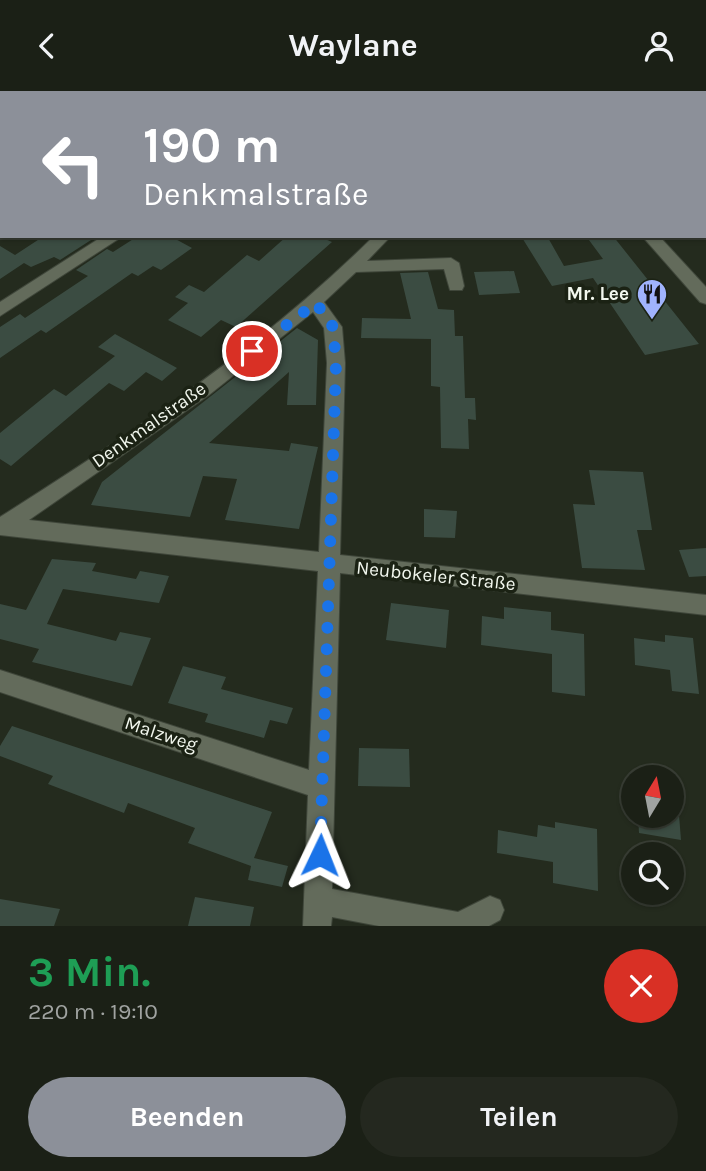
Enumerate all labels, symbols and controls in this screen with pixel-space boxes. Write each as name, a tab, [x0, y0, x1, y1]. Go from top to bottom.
icon: back	[28, 27, 66, 65]
text: Waylane	[288, 27, 418, 64]
icon: person	[640, 27, 678, 65]
text: 190 m	[143, 117, 280, 174]
icon: left	[28, 119, 119, 210]
text: Denkmalstraße	[143, 176, 369, 213]
restaurant icon: Mr. Lee	[635, 277, 669, 321]
place label: Mr. Lee	[567, 283, 629, 305]
pin	[222, 321, 282, 381]
icon: arrive	[233, 332, 271, 370]
street label: Denkmalstraße	[88, 378, 210, 472]
street label: Neubokeler Straße	[355, 557, 517, 595]
street label: Malzweg	[122, 712, 200, 756]
north arrow	[621, 765, 684, 828]
map controls	[621, 765, 684, 905]
position arrow	[283, 818, 357, 892]
button: search	[621, 842, 684, 905]
text: 3 Min.	[28, 947, 150, 997]
button: close	[604, 949, 678, 1023]
text: 220 m · 19:10	[28, 998, 158, 1025]
button: Beenden	[28, 1077, 346, 1157]
button: Teilen	[360, 1077, 678, 1157]

